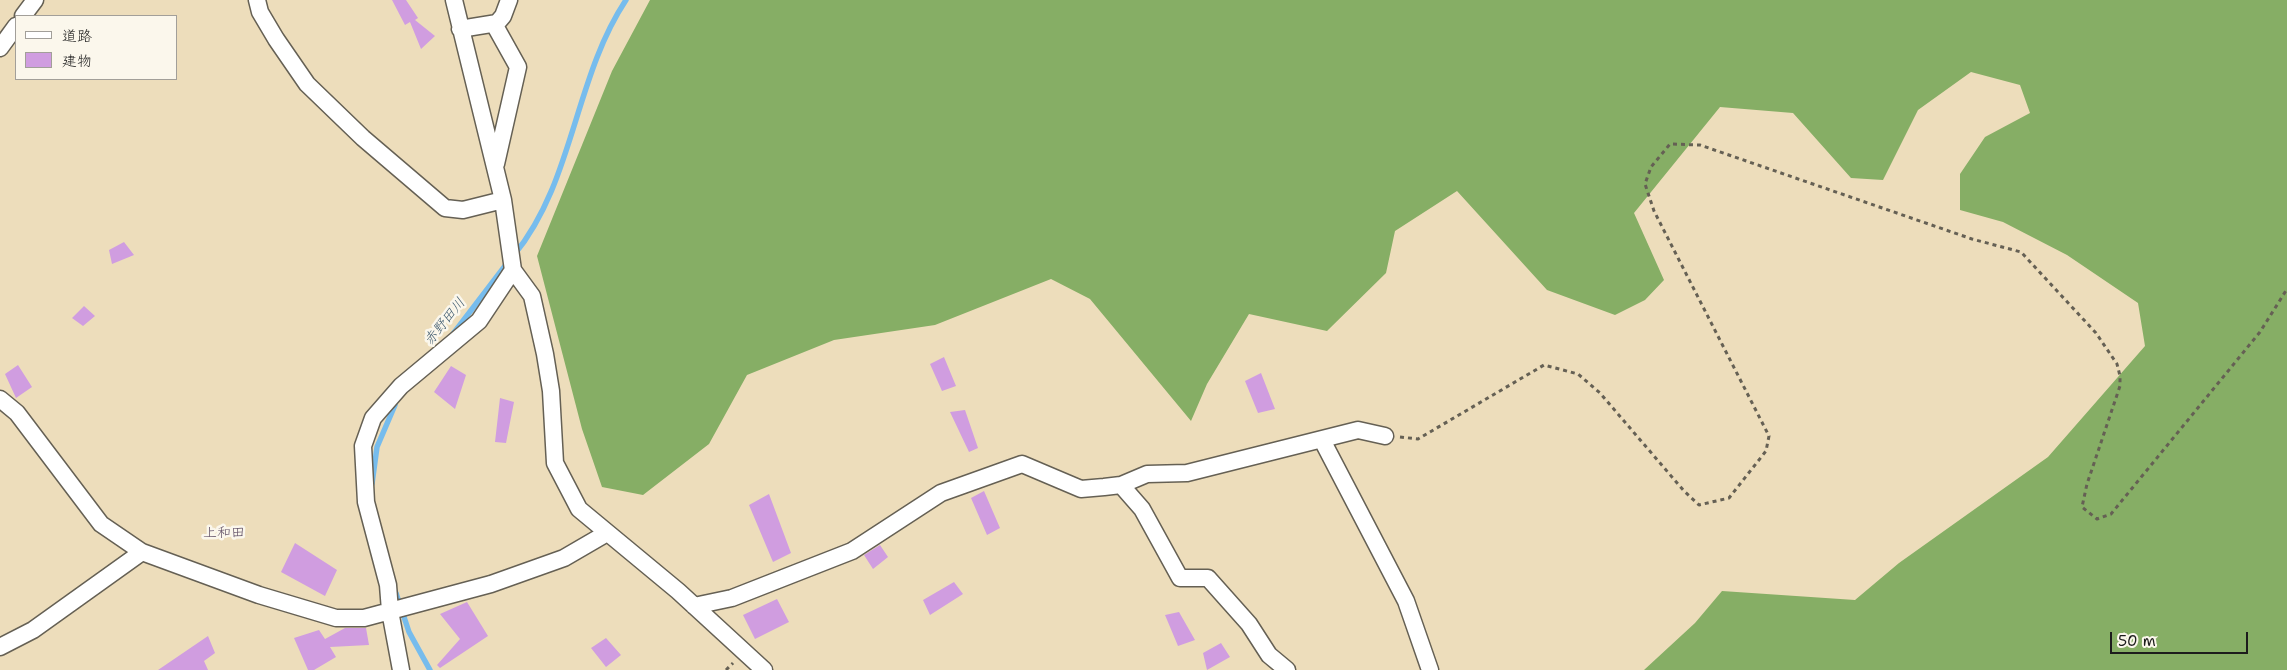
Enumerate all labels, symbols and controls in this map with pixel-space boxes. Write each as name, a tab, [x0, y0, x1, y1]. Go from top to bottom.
legend	[15, 15, 178, 80]
text: 道路	[62, 26, 92, 46]
text: 建物	[62, 51, 92, 71]
water label: 赤野田川	[421, 295, 469, 349]
district label: 上和田	[203, 525, 245, 541]
scale bar	[2112, 622, 2250, 654]
text: 50 m	[2118, 631, 2156, 651]

